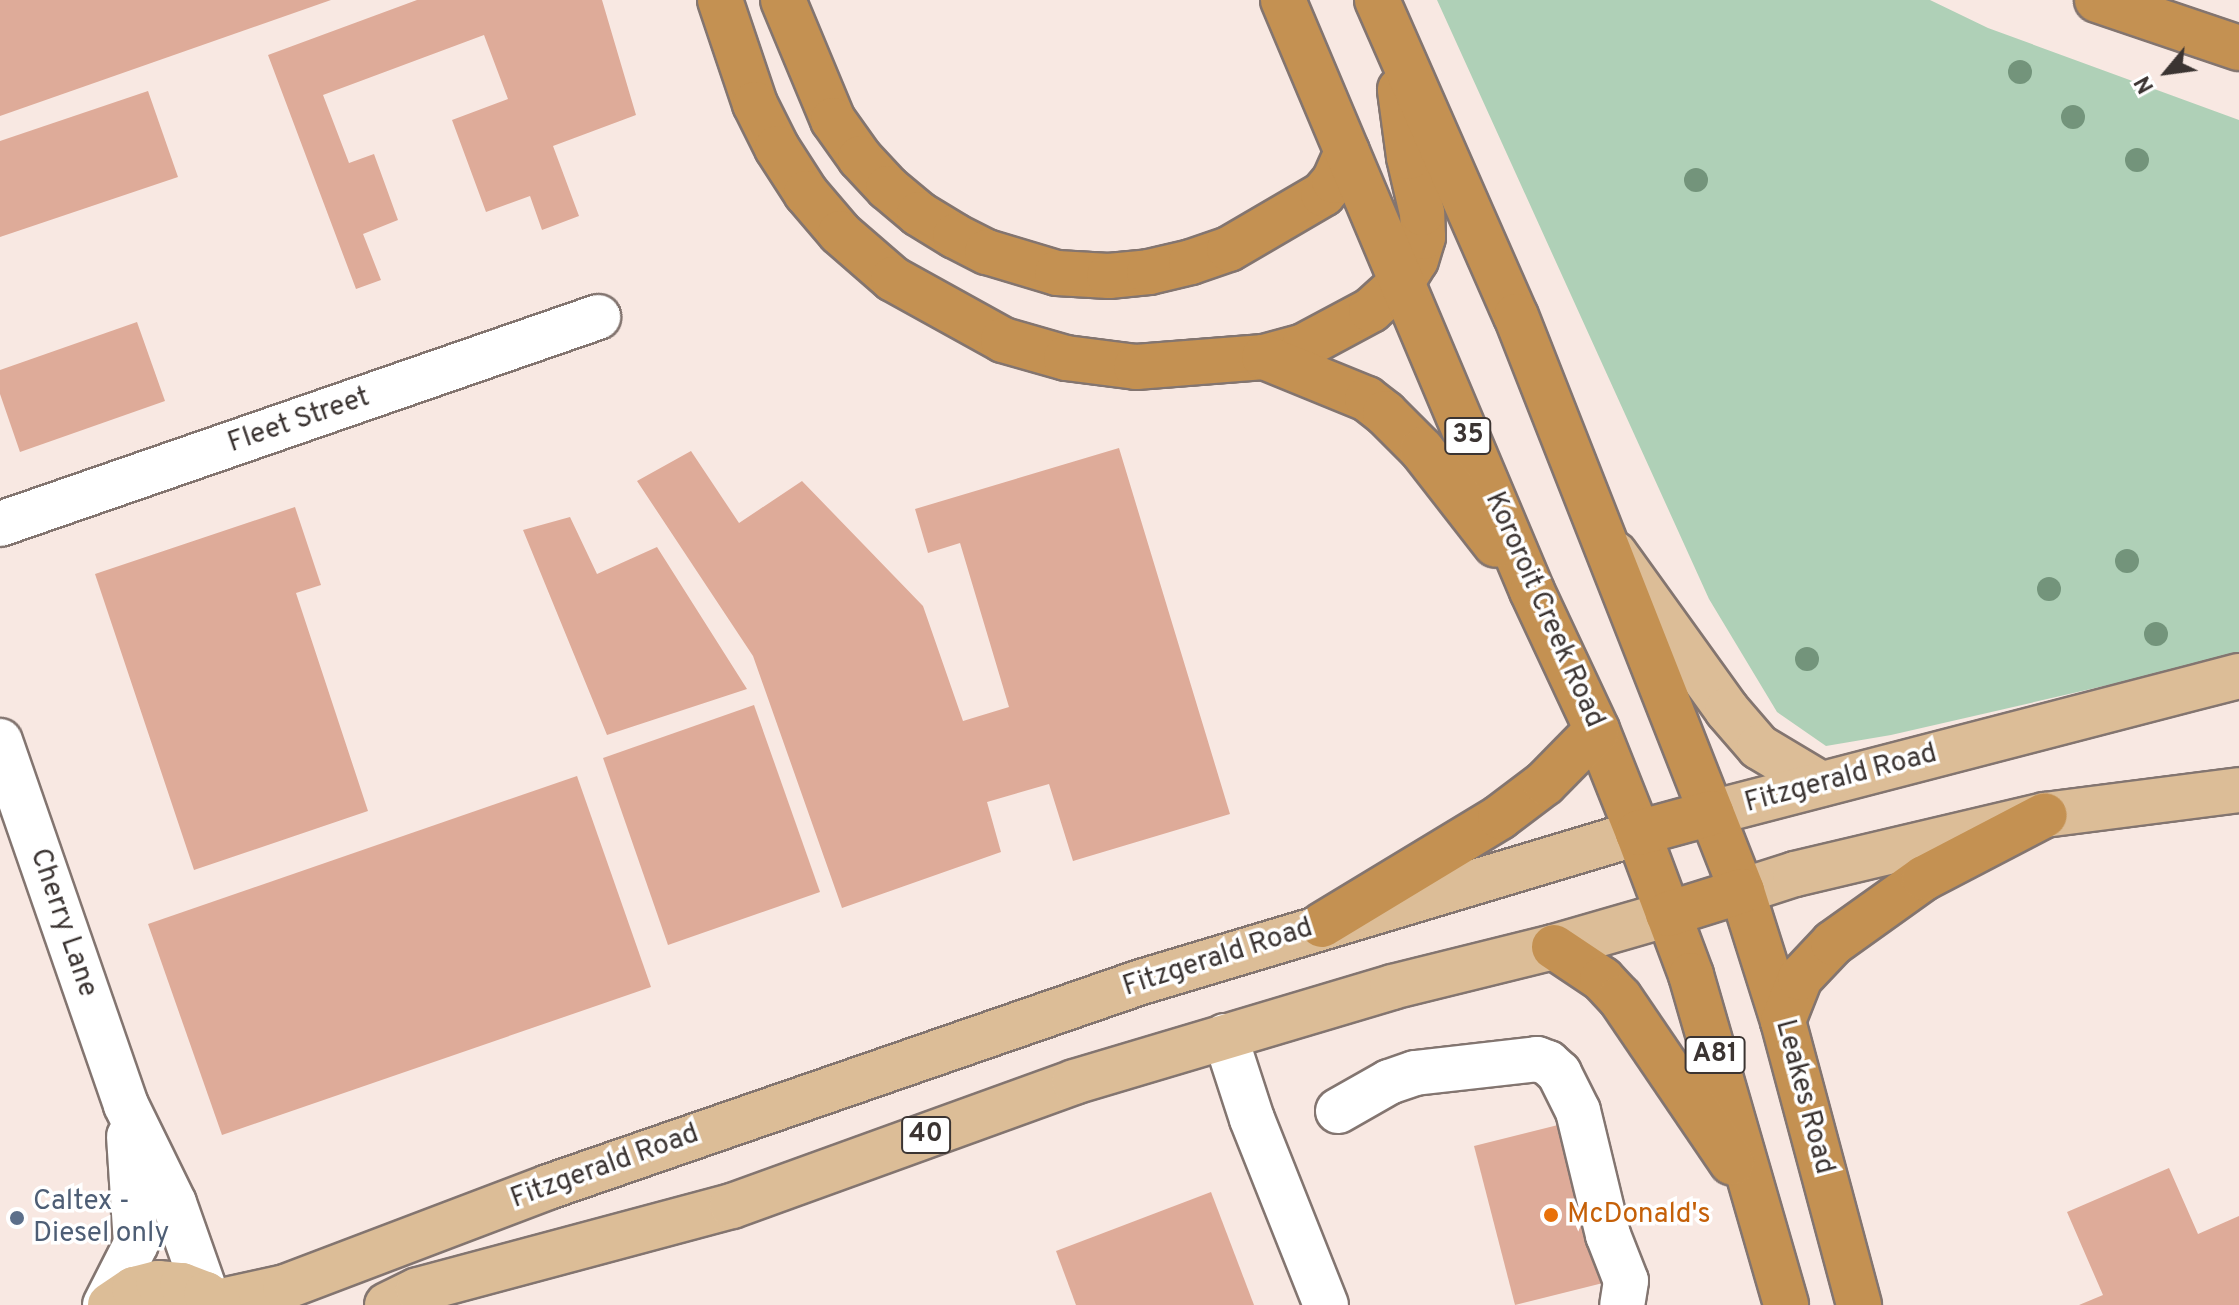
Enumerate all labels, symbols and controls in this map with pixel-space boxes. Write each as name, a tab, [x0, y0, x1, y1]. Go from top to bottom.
north arrow	[2127, 32, 2207, 112]
text: N	[2130, 70, 2161, 97]
street label: Fleet Street	[224, 381, 374, 461]
road number: 35	[1444, 414, 1492, 458]
street label: Kororoit Creek Road	[1477, 487, 1611, 733]
street label: Fitzgerald Road	[1741, 737, 1941, 821]
street label: Cherry Lane	[22, 844, 104, 1002]
street label: Fitzgerald Road	[1119, 912, 1317, 1004]
street label: Leakes Road	[1767, 1016, 1841, 1178]
road number: A81	[1683, 1033, 1747, 1077]
road number: 40	[900, 1113, 952, 1157]
street label: Fitzgerald Road	[506, 1117, 704, 1217]
place label: Caltex - Diesel only	[33, 1185, 169, 1251]
place label: McDonald's	[1567, 1198, 1711, 1232]
marker: McDonald's	[1542, 1206, 1560, 1224]
marker: Caltex - Diesel only	[8, 1209, 26, 1227]

